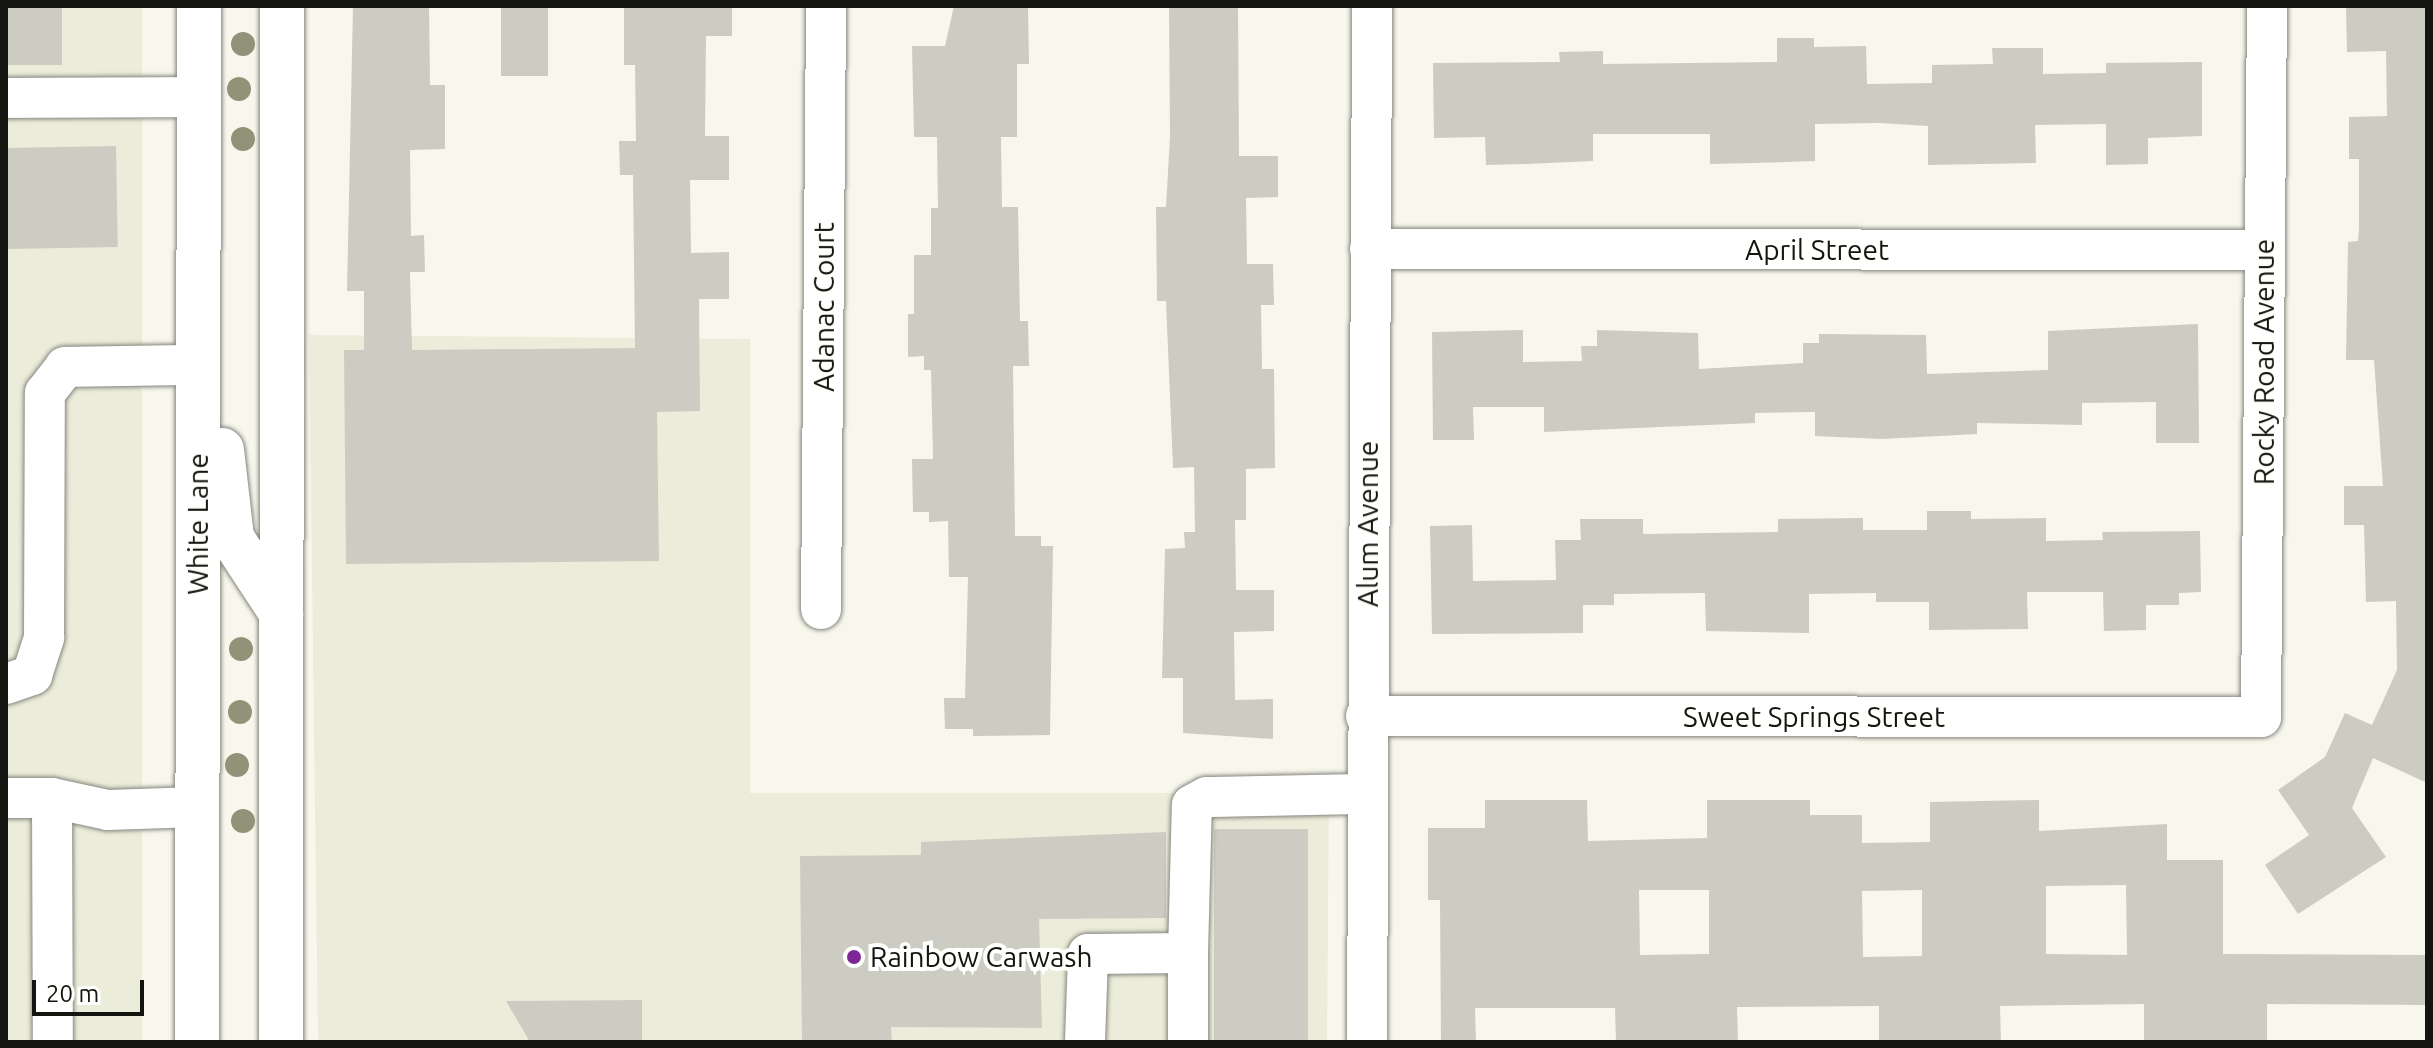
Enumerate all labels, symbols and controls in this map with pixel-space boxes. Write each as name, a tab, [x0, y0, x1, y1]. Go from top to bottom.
street label: Adanac Court	[807, 222, 841, 392]
street label: April Street	[1745, 233, 1889, 267]
street label: Rocky Road Avenue	[2247, 239, 2281, 485]
street label: Alum Avenue	[1351, 441, 1385, 607]
street label: White Lane	[181, 453, 215, 595]
street label: Sweet Springs Street	[1683, 700, 1945, 734]
place label: Rainbow Carwash	[870, 940, 1092, 974]
marker: Rainbow Carwash	[845, 948, 863, 966]
scale bar	[36, 964, 148, 1014]
text: 20 m	[46, 980, 99, 1007]

